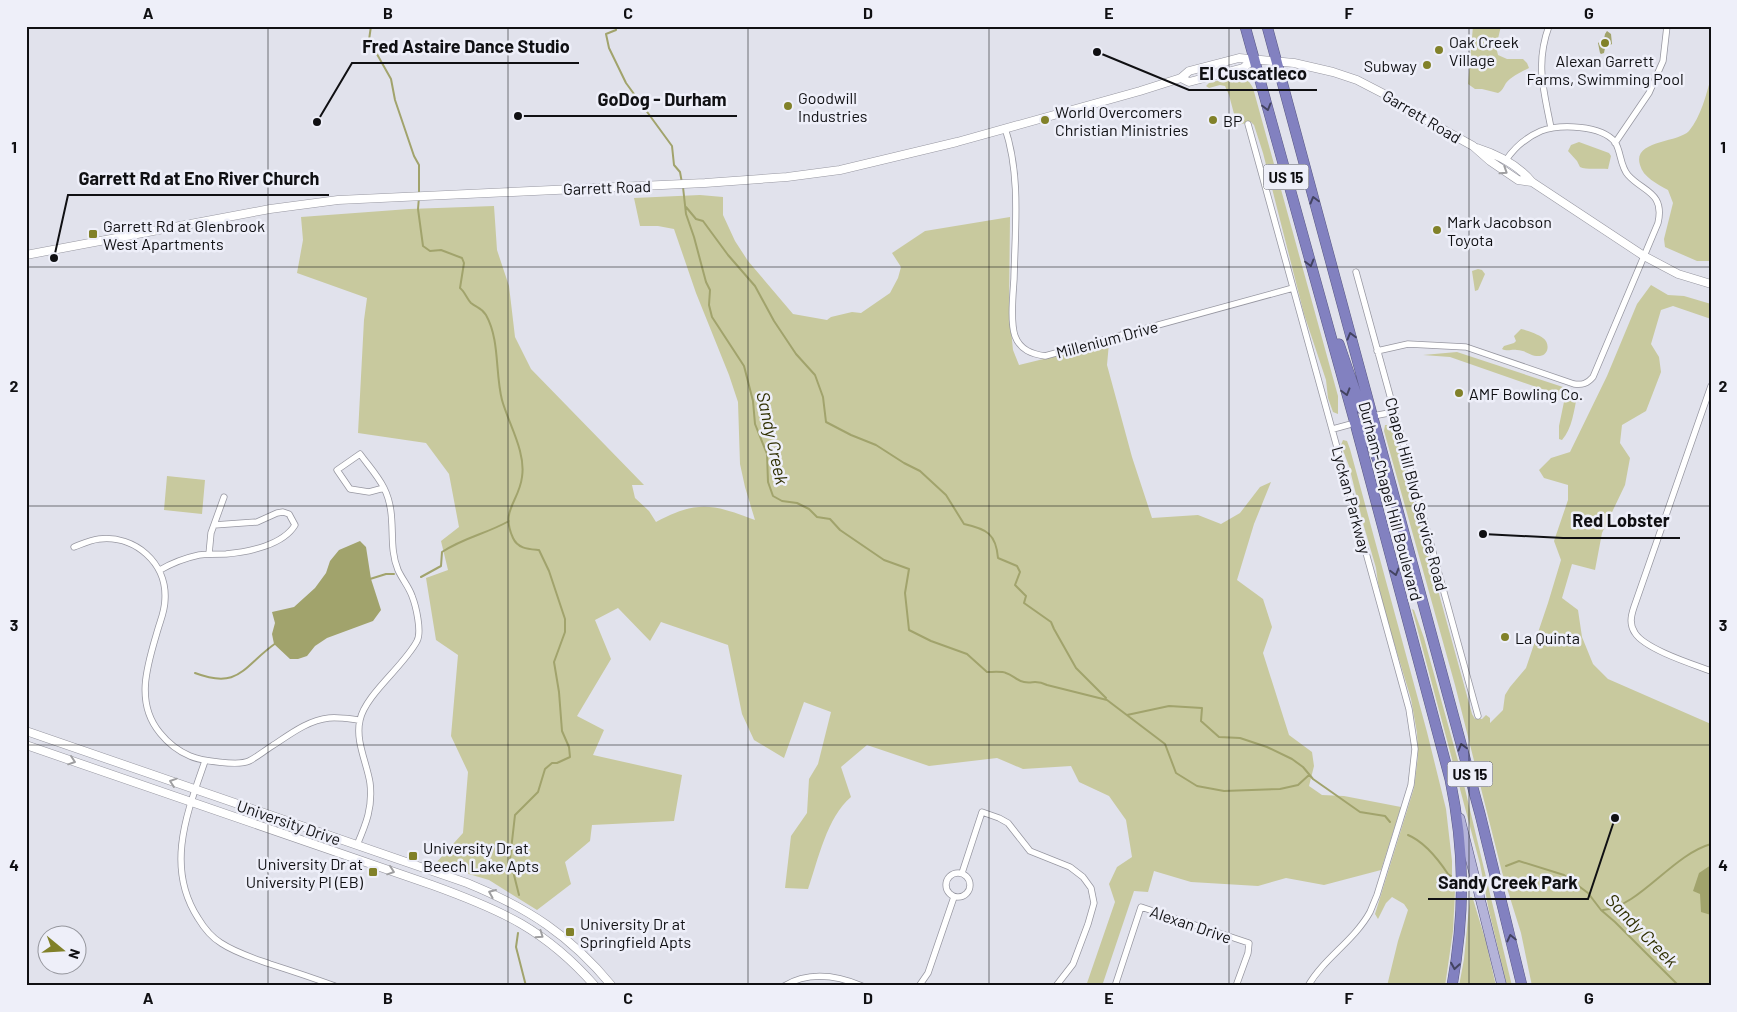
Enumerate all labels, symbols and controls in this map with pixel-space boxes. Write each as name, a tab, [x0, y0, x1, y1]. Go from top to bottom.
text: A	[143, 3, 154, 22]
text: B	[383, 3, 393, 22]
text: C	[623, 3, 633, 22]
text: D	[863, 3, 873, 22]
text: E	[1104, 3, 1114, 22]
text: F	[1345, 3, 1354, 22]
text: G	[1584, 3, 1594, 22]
callout: Fred Astaire Dance Studio	[352, 30, 579, 63]
place label: Oak Creek Village	[1449, 32, 1519, 69]
text: Fred Astaire Dance Studio	[362, 35, 570, 57]
marker: Alexan Garrett Farms, Swimming Pool	[1599, 37, 1611, 49]
marker: Oak Creek Village	[1433, 44, 1445, 56]
place label: Alexan Garrett Farms, Swimming Pool	[1526, 51, 1684, 88]
place label: Subway	[1364, 56, 1418, 75]
callout: El Cuscatleco	[1189, 57, 1317, 90]
marker: Subway	[1421, 59, 1433, 71]
text: El Cuscatleco	[1199, 62, 1307, 84]
callout: GoDog - Durham	[588, 83, 737, 116]
street label: Garrett Road	[1379, 85, 1465, 147]
text: GoDog - Durham	[598, 88, 726, 110]
place label: Goodwill Industries	[798, 88, 867, 125]
marker: Goodwill Industries	[782, 100, 794, 112]
place label: World Overcomers Christian Ministries	[1055, 102, 1189, 139]
one-way arrow	[1261, 102, 1272, 111]
place label: BP	[1223, 111, 1243, 130]
marker: World Overcomers Christian Ministries	[1039, 114, 1051, 126]
marker: BP	[1207, 114, 1219, 126]
text: 1	[11, 137, 17, 156]
text: 1	[1720, 137, 1726, 156]
callout: Garrett Rd at Eno River Church	[68, 162, 329, 195]
road number: US 15	[1264, 164, 1308, 190]
one-way arrow	[1498, 165, 1507, 174]
text: Garrett Rd at Eno River Church	[79, 167, 319, 189]
street label: Garrett Road	[563, 176, 651, 198]
one-way arrow	[1309, 196, 1320, 205]
place label: Mark Jacobson Toyota	[1447, 212, 1552, 249]
place label: Garrett Rd at Glenbrook West Apartments	[103, 216, 265, 253]
marker: Mark Jacobson Toyota	[1431, 224, 1443, 236]
marker: Garrett Rd at Glenbrook West Apartments	[87, 228, 99, 240]
one-way arrow	[1304, 259, 1315, 268]
street label: Millenium Drive	[1054, 316, 1160, 362]
one-way arrow	[1346, 331, 1357, 340]
text: 2	[10, 376, 19, 395]
text: 2	[1719, 376, 1728, 395]
place label: AMF Bowling Co.	[1469, 384, 1583, 403]
marker: AMF Bowling Co.	[1453, 387, 1465, 399]
one-way arrow	[1340, 388, 1351, 397]
water label: Sandy Creek	[752, 390, 794, 487]
street label: Chapel Hill Blvd Service Road	[1382, 395, 1452, 593]
street label: Durham-Chapel Hill Boulevard	[1355, 399, 1427, 603]
street label: Lyckan Parkway	[1329, 444, 1376, 556]
callout: Red Lobster	[1563, 505, 1680, 538]
text: Red Lobster	[1572, 509, 1670, 531]
one-way arrow	[1389, 567, 1399, 575]
text: 3	[10, 615, 18, 634]
text: 3	[1719, 615, 1727, 634]
place label: La Quinta	[1515, 628, 1580, 647]
marker: La Quinta	[1499, 631, 1511, 643]
one-way arrow	[1458, 743, 1468, 751]
one-way arrow	[68, 755, 76, 765]
road number: US 15	[1448, 762, 1492, 786]
one-way arrow	[169, 777, 178, 787]
street label: University Drive	[235, 795, 343, 849]
place label: University Dr at Beech Lake Apts	[423, 838, 539, 875]
marker: University Dr at Beech Lake Apts	[407, 850, 419, 862]
place label: University Dr at University Pl (EB)	[246, 854, 364, 891]
text: 4	[9, 855, 19, 874]
text: 4	[1718, 855, 1728, 874]
one-way arrow	[387, 865, 395, 875]
marker: University Dr at University Pl (EB)	[367, 866, 379, 878]
callout: Sandy Creek Park	[1428, 866, 1588, 899]
text: Sandy Creek Park	[1438, 871, 1578, 893]
water label: Sandy Creek	[1601, 888, 1683, 972]
one-way arrow	[488, 889, 496, 899]
street label: Alexan Drive	[1148, 901, 1234, 947]
place label: University Dr at Springfield Apts	[580, 914, 691, 951]
north arrow	[38, 924, 88, 974]
marker: University Dr at Springfield Apts	[564, 926, 576, 938]
one-way arrow	[534, 929, 544, 938]
one-way arrow	[1506, 934, 1517, 943]
text: N	[65, 947, 84, 961]
one-way arrow	[1451, 962, 1461, 971]
text: A	[143, 988, 154, 1007]
text: B	[383, 988, 393, 1007]
text: C	[623, 988, 633, 1007]
text: D	[863, 988, 873, 1007]
text: E	[1104, 988, 1114, 1007]
text: F	[1345, 988, 1354, 1007]
text: G	[1584, 988, 1594, 1007]

